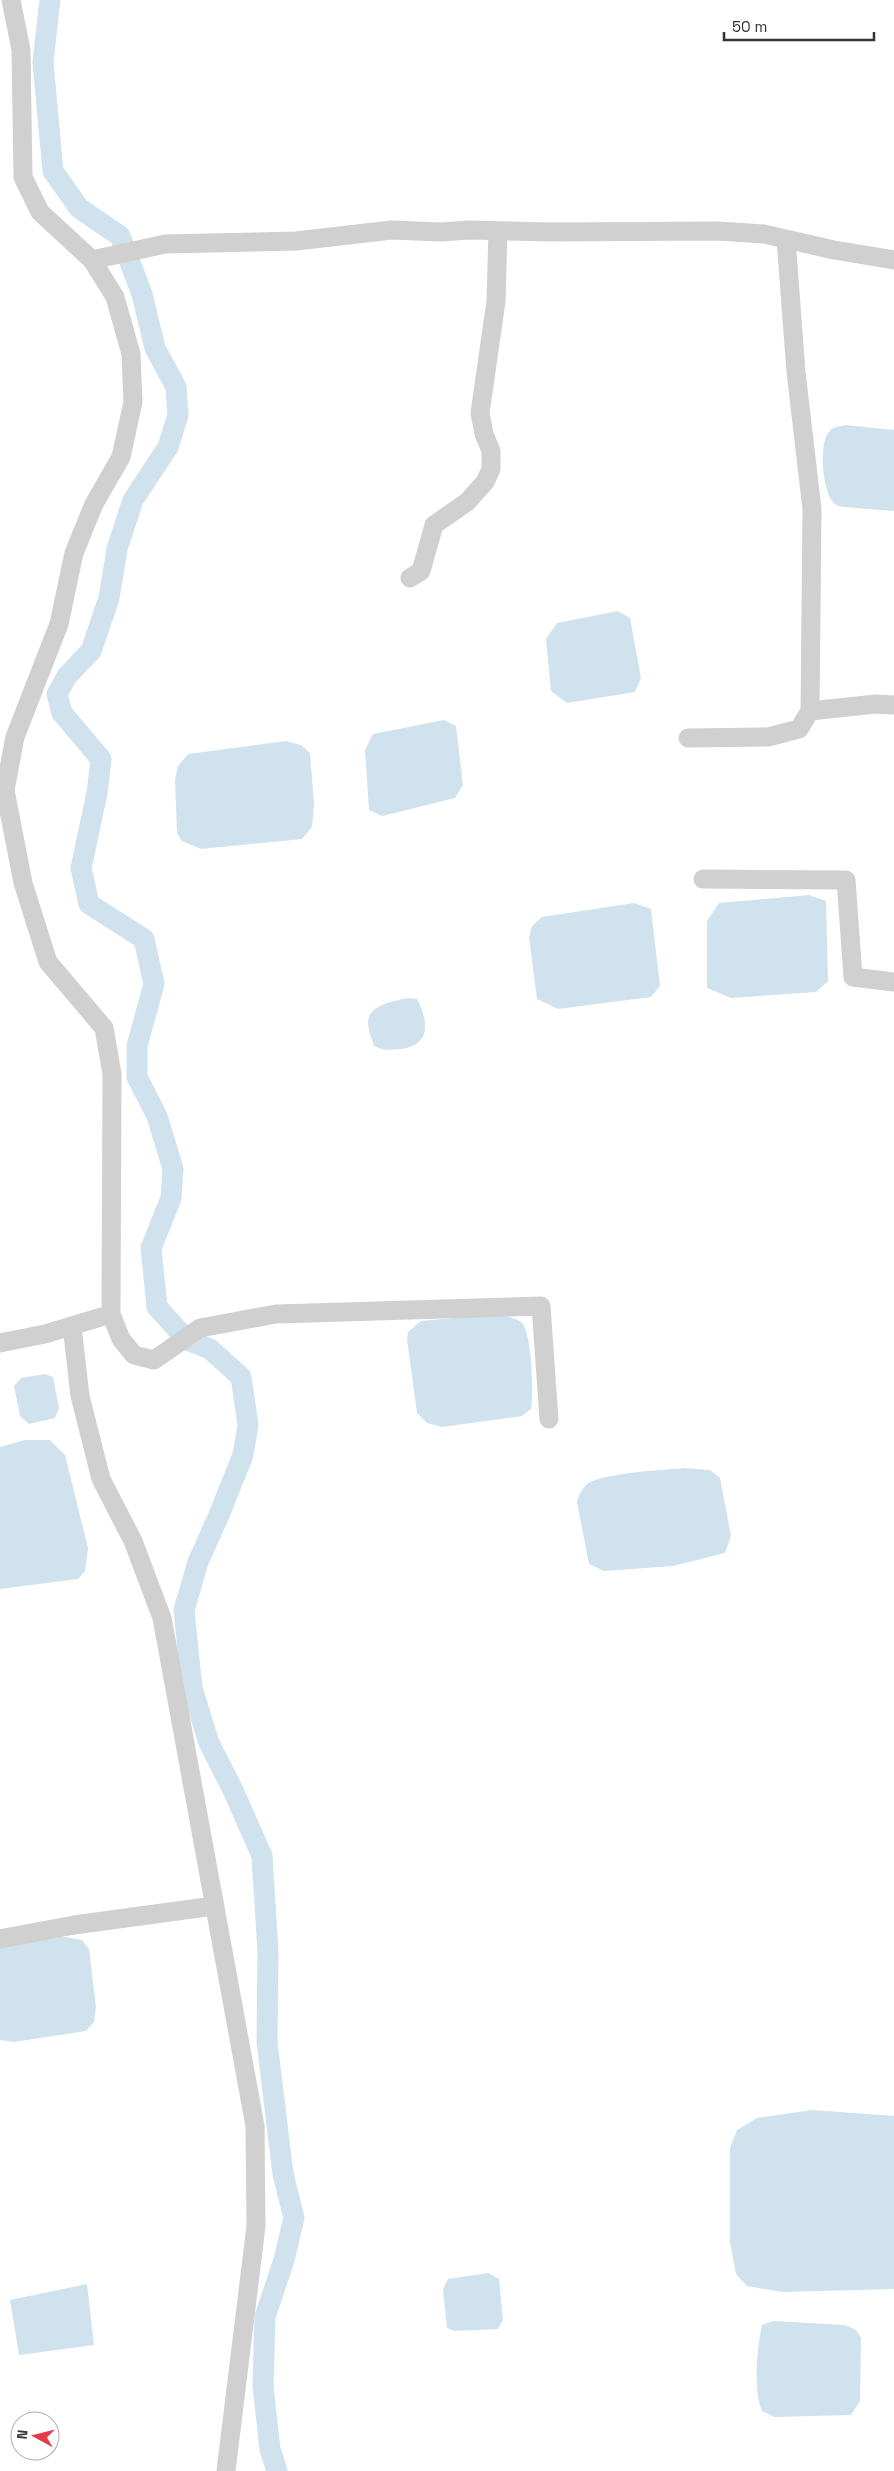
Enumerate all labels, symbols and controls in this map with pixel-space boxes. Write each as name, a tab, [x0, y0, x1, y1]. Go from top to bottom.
scale bar	[724, 10, 874, 42]
text: 50 m	[732, 17, 767, 36]
north arrow	[10, 2411, 60, 2461]
text: N	[13, 2429, 32, 2440]

